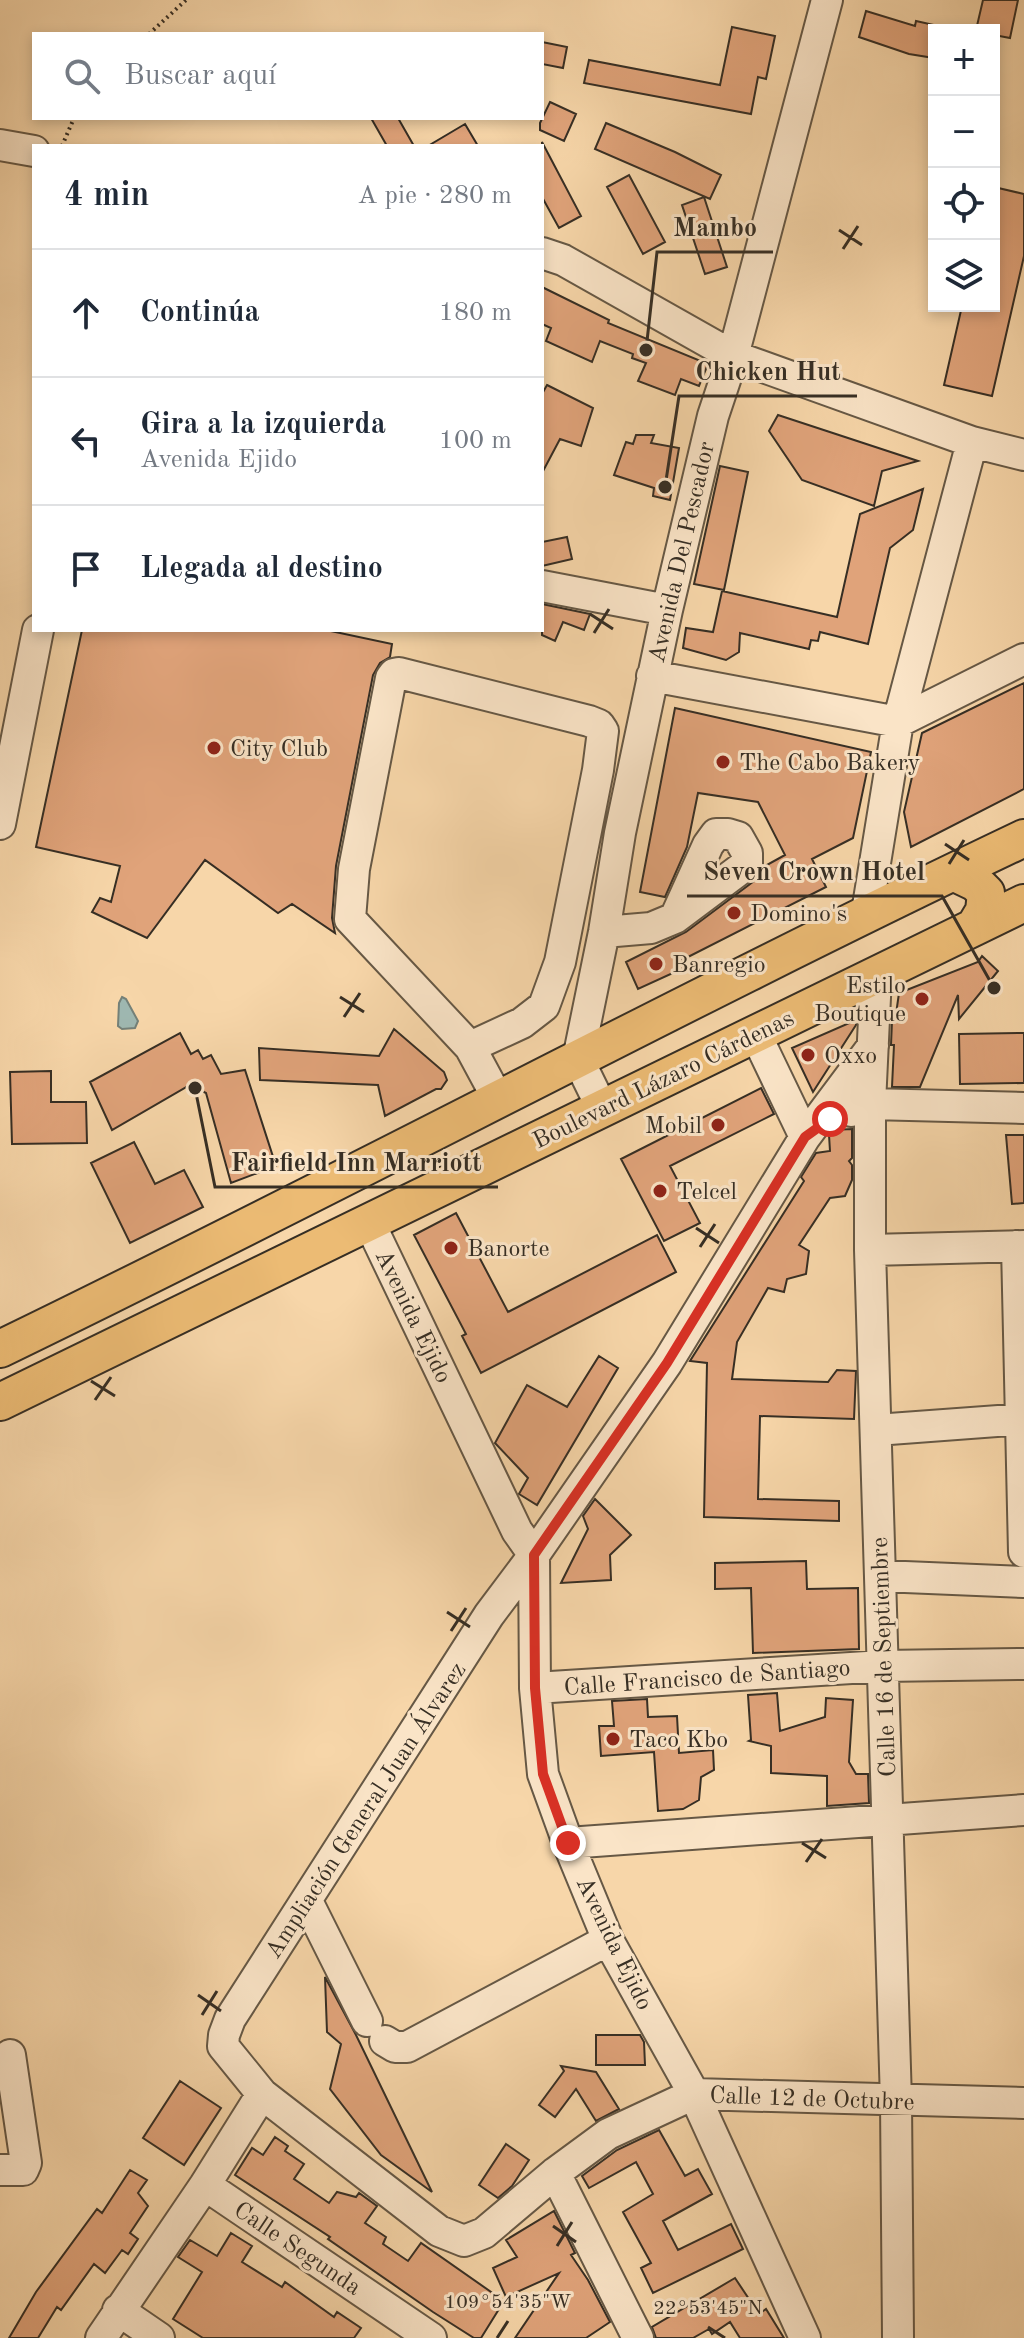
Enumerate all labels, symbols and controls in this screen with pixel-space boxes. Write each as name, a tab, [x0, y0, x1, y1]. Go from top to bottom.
map controls	[928, 24, 1000, 312]
button: +	[928, 24, 1000, 96]
search box	[32, 32, 544, 120]
icon: search	[60, 54, 104, 98]
text: Buscar aquí	[124, 61, 276, 91]
button: −	[928, 96, 1000, 168]
button: locate	[928, 168, 1000, 240]
text: 4 min	[64, 179, 149, 213]
text: A pie · 280 m	[357, 183, 512, 209]
callout: Mambo	[657, 202, 773, 252]
text: Mambo	[673, 216, 757, 242]
button: layers	[928, 240, 1000, 312]
icon: ahead	[64, 291, 108, 335]
text: Continúa	[140, 298, 260, 328]
text: 180 m	[439, 300, 512, 326]
callout: Chicken Hut	[679, 346, 857, 396]
text: Chicken Hut	[695, 360, 841, 386]
text: Gira a la izquierda	[140, 410, 386, 440]
icon: left	[64, 419, 108, 463]
text: 100 m	[439, 428, 512, 454]
street label: Avenida Del Pescador	[646, 439, 720, 665]
text: Avenida Ejido	[140, 447, 297, 473]
icon: arrive	[64, 547, 108, 591]
text: Llegada al destino	[140, 554, 383, 584]
place label: City Club	[230, 738, 328, 762]
marker: City Club	[205, 739, 223, 757]
place label: The Cabo Bakery	[739, 752, 921, 776]
marker: The Cabo Bakery	[714, 753, 732, 771]
callout: Seven Crown Hotel	[687, 846, 942, 896]
text: Seven Crown Hotel	[703, 860, 925, 886]
place label: Domino's	[750, 903, 847, 927]
marker: Domino's	[725, 904, 743, 922]
place label: Banregio	[672, 954, 766, 978]
marker: Banregio	[647, 955, 665, 973]
place label: Estilo Boutique	[814, 975, 906, 1027]
marker: Estilo Boutique	[913, 990, 931, 1008]
street label: Boulevard Lázaro Cárdenas	[530, 1007, 798, 1155]
place label: Oxxo	[824, 1045, 877, 1069]
marker: Oxxo	[799, 1046, 817, 1064]
route start	[812, 1101, 848, 1137]
place label: Mobil	[645, 1115, 702, 1139]
marker: Mobil	[709, 1116, 727, 1134]
callout: Fairfield Inn Marriott	[215, 1137, 498, 1187]
text: Fairfield Inn Marriott	[230, 1151, 482, 1177]
place label: Telcel	[676, 1181, 737, 1205]
marker: Telcel	[651, 1182, 669, 1200]
place label: Banorte	[467, 1238, 550, 1262]
marker: Banorte	[442, 1239, 460, 1257]
street label: Avenida Ejido	[370, 1246, 455, 1387]
street label: Calle 16 de Septiembre	[869, 1537, 901, 1777]
street label: Ampliación General Juan Álvarez	[259, 1657, 471, 1963]
street label: Calle Francisco de Santiago	[563, 1657, 851, 1701]
place label: Taco Kbo	[629, 1729, 728, 1753]
marker: Taco Kbo	[604, 1730, 622, 1748]
route end	[550, 1825, 586, 1861]
street label: Avenida Ejido	[571, 1873, 656, 2014]
street label: Calle 12 de Octubre	[709, 2084, 915, 2116]
street label: Calle Segunda	[229, 2198, 365, 2301]
text: 109°54'35"W	[445, 2293, 571, 2313]
text: 22°53'45"N	[653, 2299, 763, 2319]

